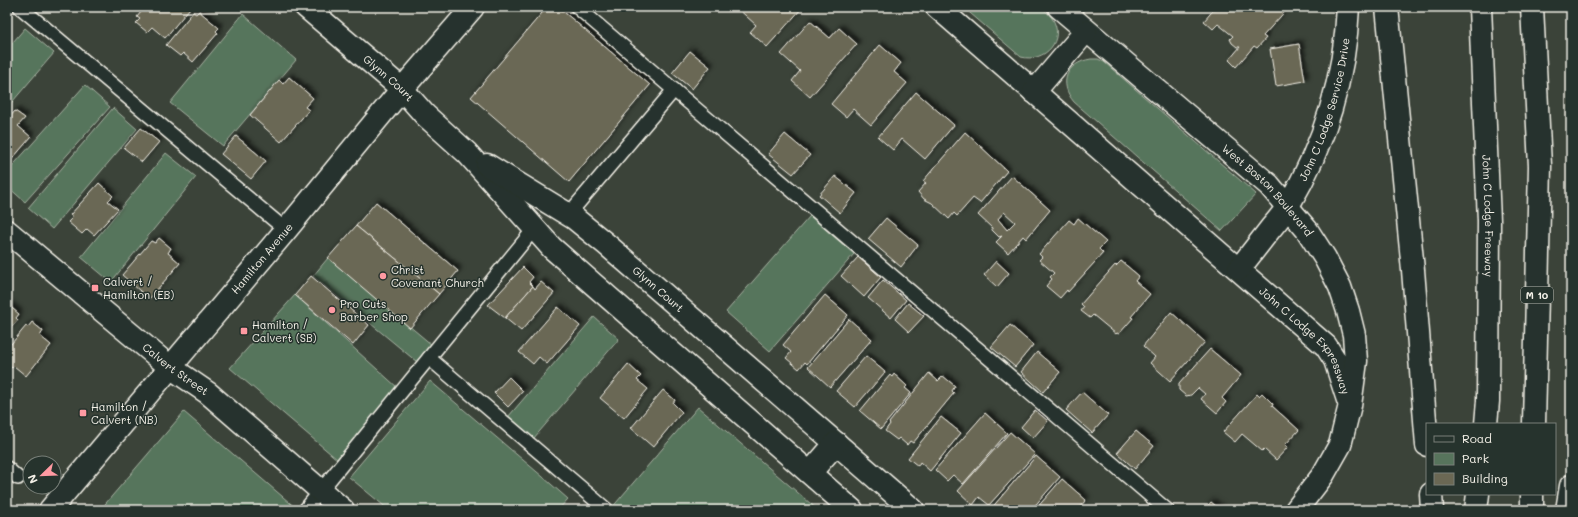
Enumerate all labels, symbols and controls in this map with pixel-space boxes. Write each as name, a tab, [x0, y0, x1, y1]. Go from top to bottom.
street label: John C Lodge Service Drive	[1295, 37, 1353, 183]
street label: Glynn Court	[360, 51, 418, 105]
street label: West Boston Boulevard	[1219, 141, 1317, 239]
street label: John C Lodge Freeway	[1479, 154, 1497, 277]
street label: Hamilton Avenue	[227, 219, 296, 297]
place label: Christ Covenant Church	[391, 262, 484, 290]
street label: Glynn Court	[630, 262, 687, 315]
marker: Christ Covenant Church	[378, 271, 388, 281]
place label: Calvert / Hamilton (EB)	[103, 274, 174, 302]
marker: Calvert / Hamilton (EB)	[90, 283, 100, 293]
street label: John C Lodge Expressway	[1256, 283, 1354, 396]
road number: M 10	[1521, 287, 1553, 303]
place label: Pro Cuts Barber Shop	[340, 296, 408, 324]
marker: Pro Cuts Barber Shop	[327, 305, 337, 315]
place label: Hamilton / Calvert (SB)	[252, 317, 317, 345]
marker: Hamilton / Calvert (SB)	[239, 326, 249, 336]
street label: Calvert Street	[140, 339, 212, 398]
place label: Hamilton / Calvert (NB)	[91, 399, 158, 427]
marker: Hamilton / Calvert (NB)	[78, 408, 88, 418]
legend	[1426, 423, 1556, 495]
text: Road	[1462, 430, 1492, 446]
text: Park	[1462, 450, 1489, 466]
north arrow	[22, 455, 62, 495]
text: Building	[1462, 470, 1508, 486]
text: N	[24, 472, 41, 486]

